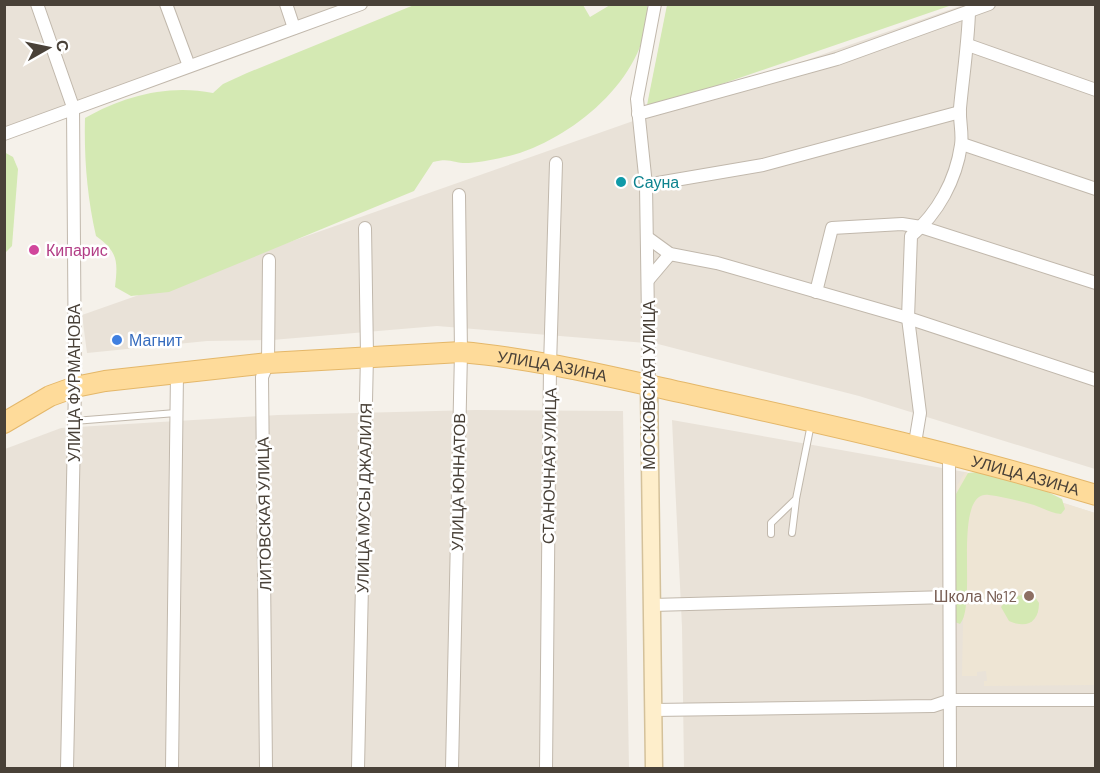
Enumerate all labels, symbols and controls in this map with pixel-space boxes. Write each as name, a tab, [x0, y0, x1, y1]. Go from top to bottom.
north arrow	[18, 18, 78, 78]
text: С	[53, 38, 74, 53]
place label: Сауна	[633, 172, 679, 191]
marker: Сауна	[614, 175, 628, 189]
place label: Кипарис	[46, 240, 108, 259]
marker: Кипарис	[27, 243, 41, 257]
street label: МОСКОВСКАЯ УЛИЦА	[639, 300, 658, 470]
street label: УЛИЦА ФУРМАНОВА	[64, 304, 83, 462]
place label: Магнит	[129, 330, 183, 349]
marker: Магнит	[110, 333, 124, 347]
street label: УЛИЦА АЗИНА	[496, 346, 609, 385]
street label: СТАНОЧНАЯ УЛИЦА	[538, 387, 559, 544]
street label: УЛИЦА МУСЫ ДЖАЛИЛЯ	[352, 403, 375, 593]
street label: УЛИЦА ЮННАТОВ	[447, 413, 468, 551]
street label: ЛИТОВСКАЯ УЛИЦА	[253, 436, 274, 591]
street label: УЛИЦА АЗИНА	[970, 451, 1082, 499]
place label: Школа №12	[934, 586, 1017, 605]
marker: Школа №12	[1022, 589, 1036, 603]

